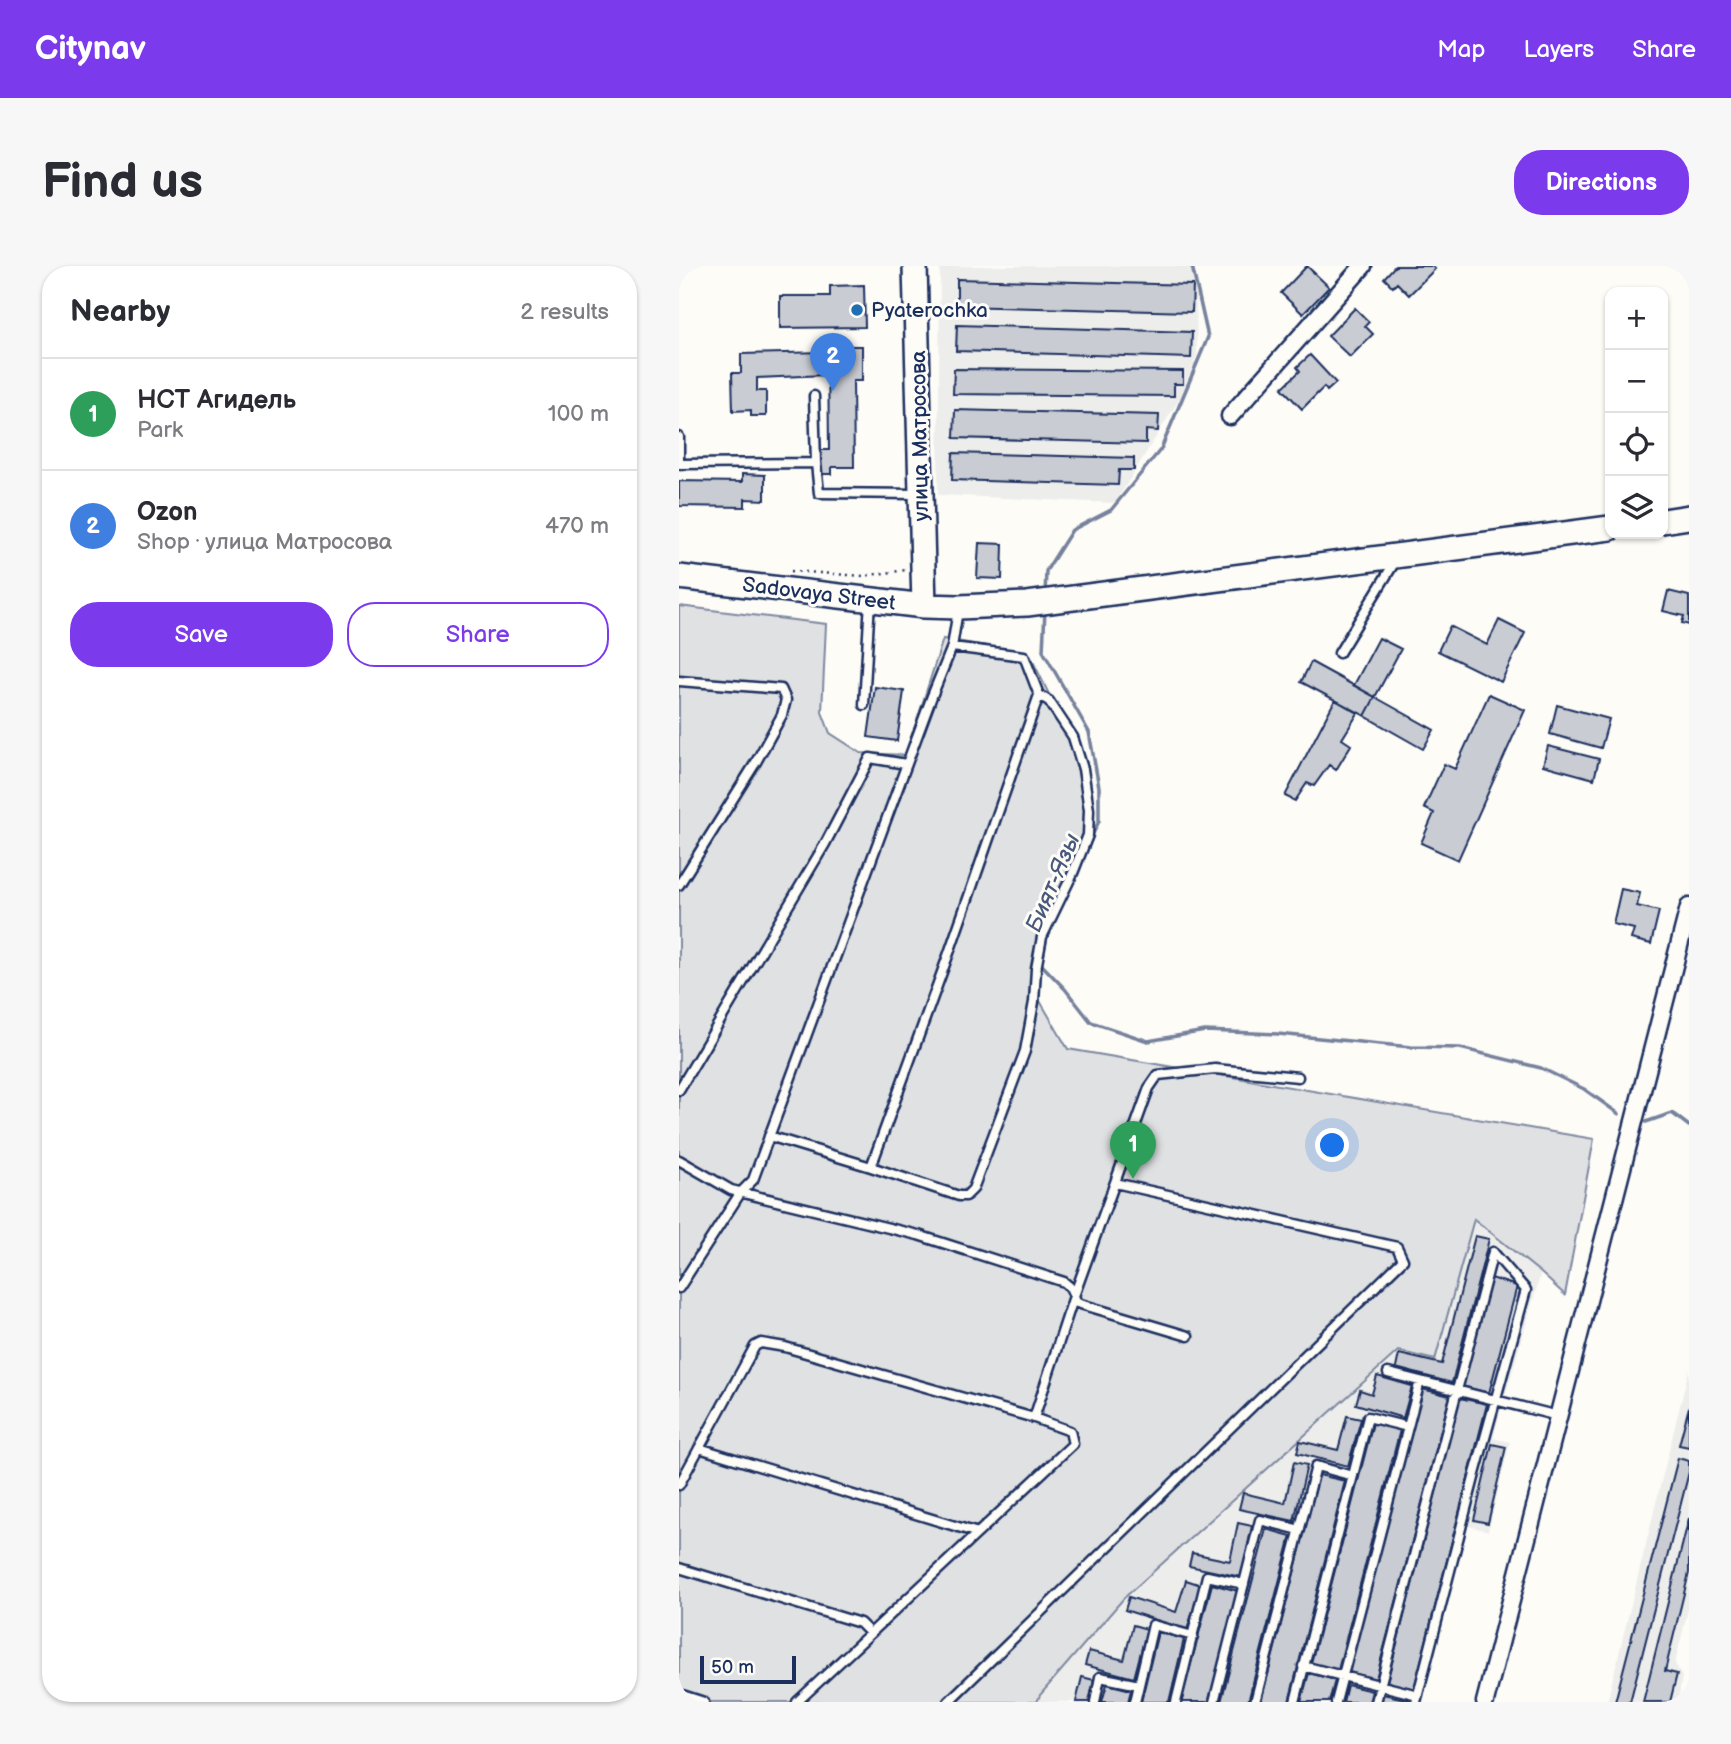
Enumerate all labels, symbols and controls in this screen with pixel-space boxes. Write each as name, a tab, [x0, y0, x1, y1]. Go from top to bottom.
text: Citynav	[35, 29, 146, 69]
text: Map	[1437, 35, 1485, 64]
text: Layers	[1523, 35, 1594, 64]
text: Share	[1632, 35, 1696, 64]
button: Directions	[1514, 150, 1689, 215]
text: Find us	[42, 153, 203, 212]
map controls	[1605, 287, 1668, 539]
button: +	[1605, 287, 1668, 350]
text: Nearby	[70, 294, 170, 330]
text: 2 results	[520, 298, 609, 326]
place label: Pyaterochka	[871, 298, 988, 323]
marker: Pyaterochka	[849, 302, 865, 318]
pin: 2	[810, 333, 856, 391]
street label: улица Матросова	[906, 350, 934, 522]
button: −	[1605, 350, 1668, 413]
text: НСТ Агидель	[137, 385, 296, 416]
text: 1	[88, 400, 98, 428]
text: 100 m	[548, 400, 609, 428]
button: locate	[1605, 413, 1668, 476]
text: Park	[137, 416, 183, 444]
button: layers	[1605, 476, 1668, 539]
text: Ozon	[137, 497, 198, 528]
text: 2	[86, 512, 100, 540]
text: 470 m	[545, 512, 609, 540]
text: Shop · улица Матросова	[137, 528, 392, 556]
street label: Sadovaya Street	[741, 572, 897, 616]
button: Save	[70, 602, 333, 667]
button: Share	[347, 602, 609, 667]
water label: Бият-Язы	[1020, 829, 1086, 937]
pin: 1	[1110, 1121, 1156, 1179]
your location	[1315, 1128, 1349, 1162]
scale bar	[700, 1653, 796, 1685]
text: 50 m	[711, 1656, 754, 1679]

